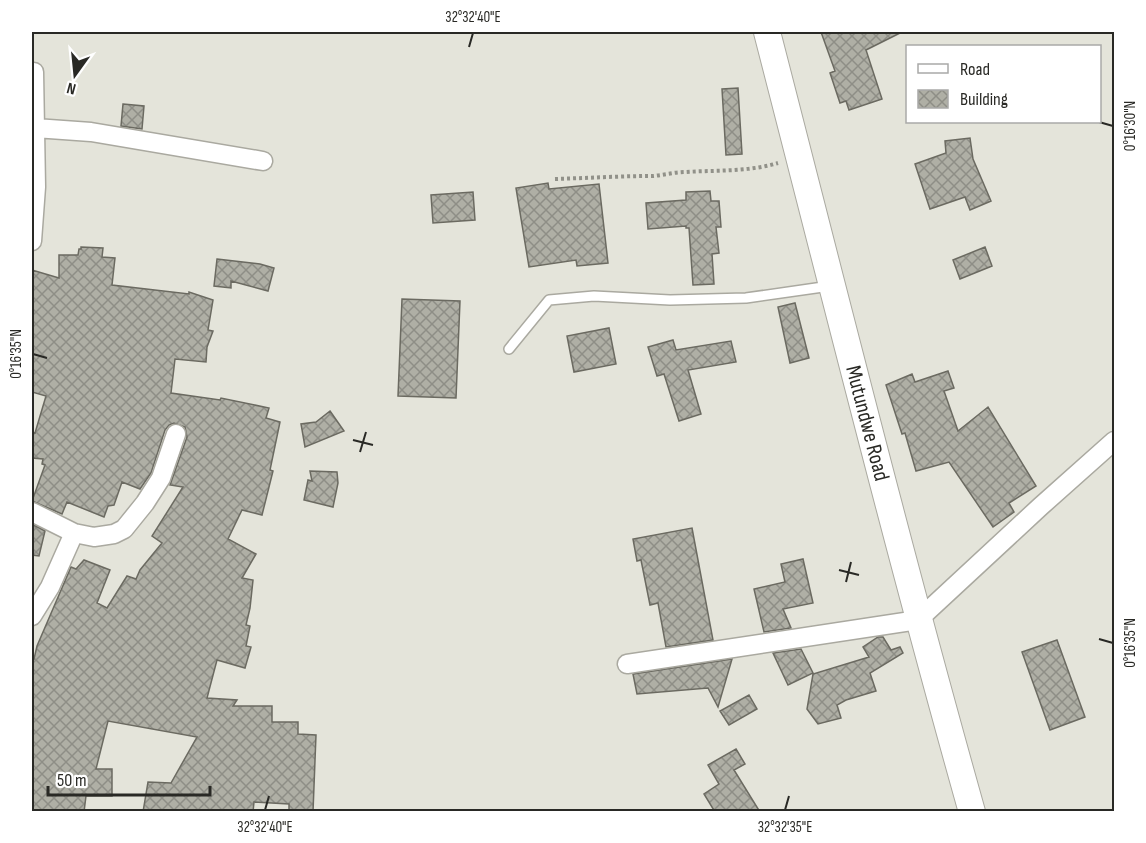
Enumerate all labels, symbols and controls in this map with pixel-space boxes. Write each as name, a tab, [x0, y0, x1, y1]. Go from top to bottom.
text: 32°32'40"E	[445, 8, 501, 27]
north arrow	[45, 45, 105, 105]
legend	[906, 45, 1101, 123]
text: Road	[960, 59, 990, 80]
text: N	[65, 78, 78, 98]
text: Building	[960, 89, 1008, 110]
text: 0°16'30"N	[1121, 101, 1140, 151]
text: 0°16'35"N	[7, 329, 26, 379]
street label: Mutundwe Road	[840, 363, 895, 484]
text: 0°16'35"N	[1121, 618, 1140, 668]
scale bar	[48, 759, 210, 797]
text: 50 m	[57, 770, 87, 791]
text: 32°32'40"E	[237, 818, 293, 837]
text: 32°32'35"E	[758, 818, 812, 837]

